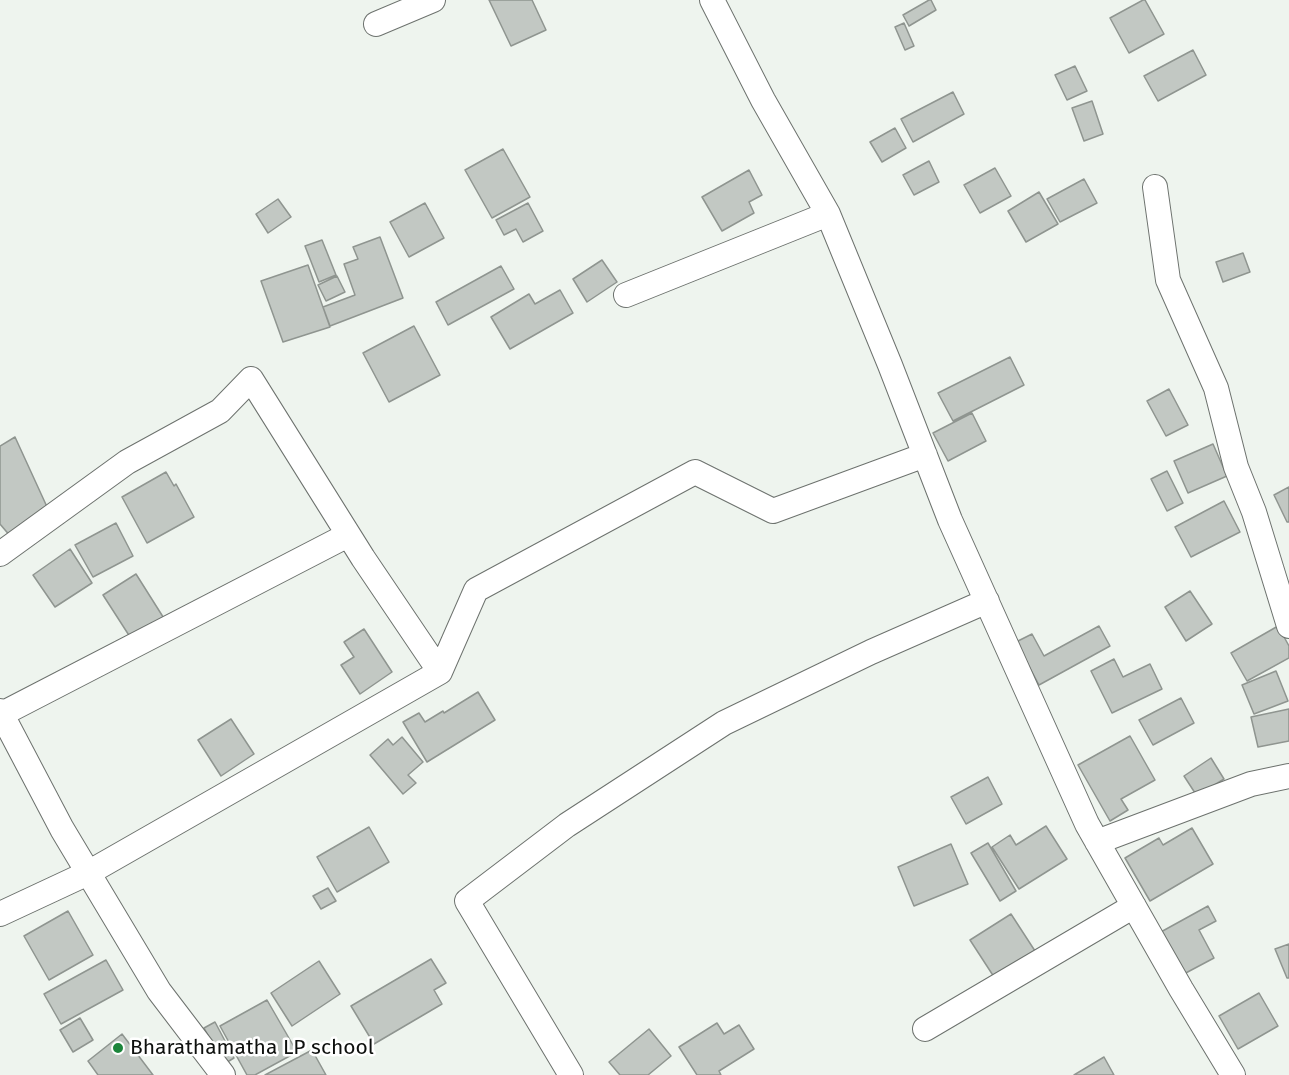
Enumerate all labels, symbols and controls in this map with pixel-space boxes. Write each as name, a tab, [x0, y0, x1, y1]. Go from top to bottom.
place label: Bharathamatha LP school	[130, 1035, 374, 1061]
marker: Bharathamatha LP school	[111, 1041, 125, 1055]

